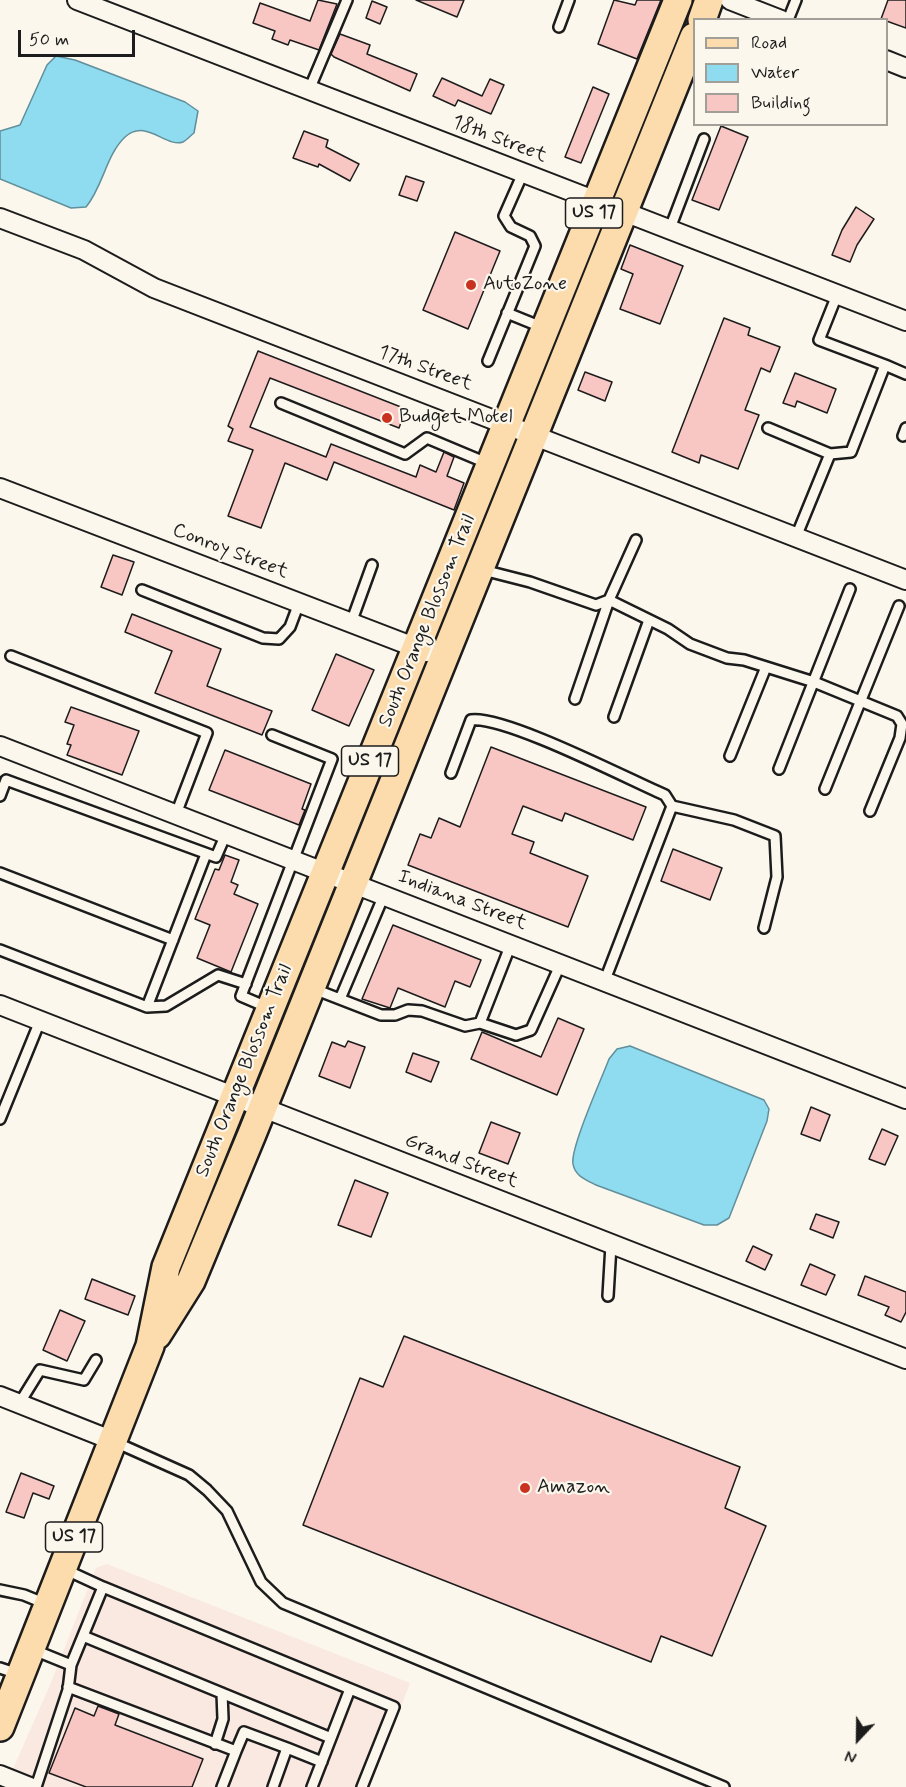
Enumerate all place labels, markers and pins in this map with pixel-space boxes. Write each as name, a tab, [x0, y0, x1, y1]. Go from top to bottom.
place label: AutoZone	[483, 273, 567, 297]
marker: AutoZone	[464, 278, 478, 292]
place label: Budget Motel	[399, 406, 512, 430]
marker: Budget Motel	[380, 411, 394, 425]
place label: Amazon	[537, 1476, 610, 1500]
marker: Amazon	[518, 1481, 532, 1495]

